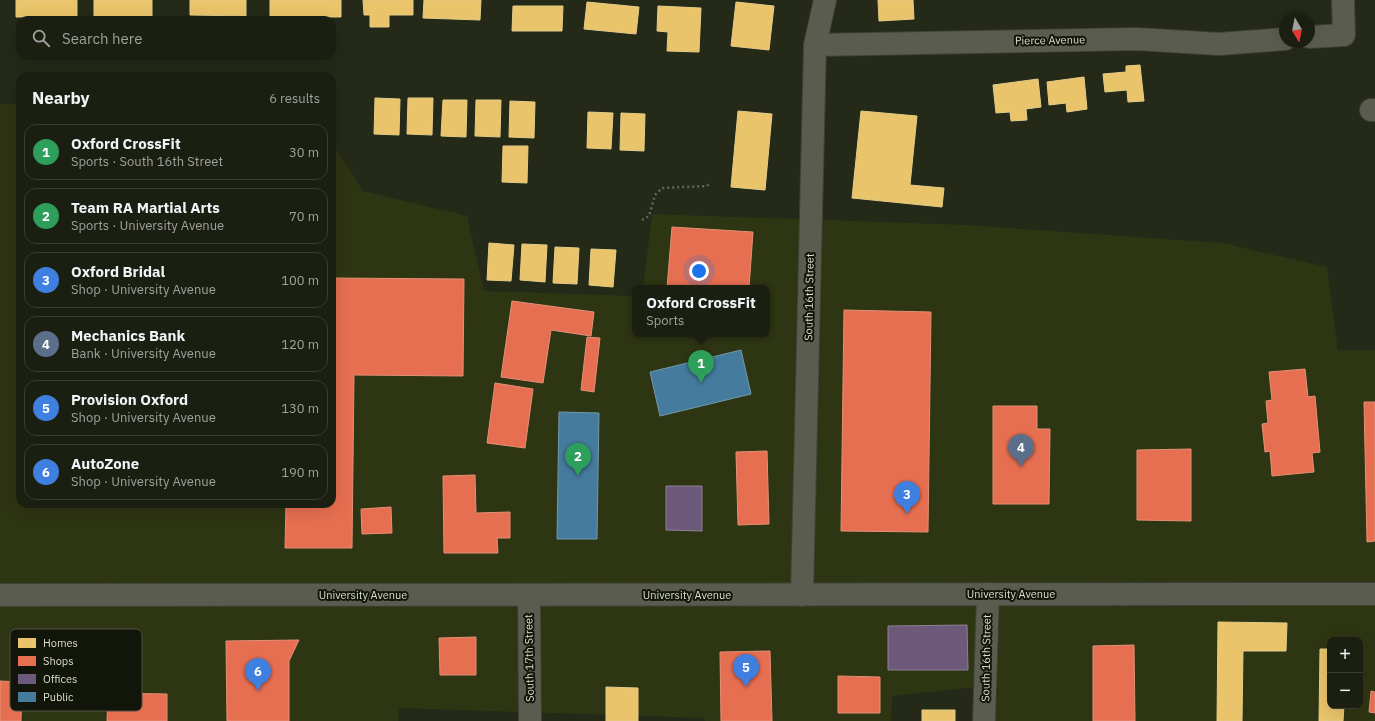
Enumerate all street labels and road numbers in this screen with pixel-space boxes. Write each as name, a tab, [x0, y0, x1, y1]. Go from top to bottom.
street label: Pierce Avenue	[1015, 32, 1085, 48]
street label: South 16th Street	[801, 253, 817, 341]
street label: University Avenue	[967, 587, 1055, 601]
street label: University Avenue	[319, 588, 407, 602]
street label: University Avenue	[643, 588, 731, 602]
street label: South 17th Street	[521, 614, 537, 702]
street label: South 16th Street	[978, 614, 994, 702]

